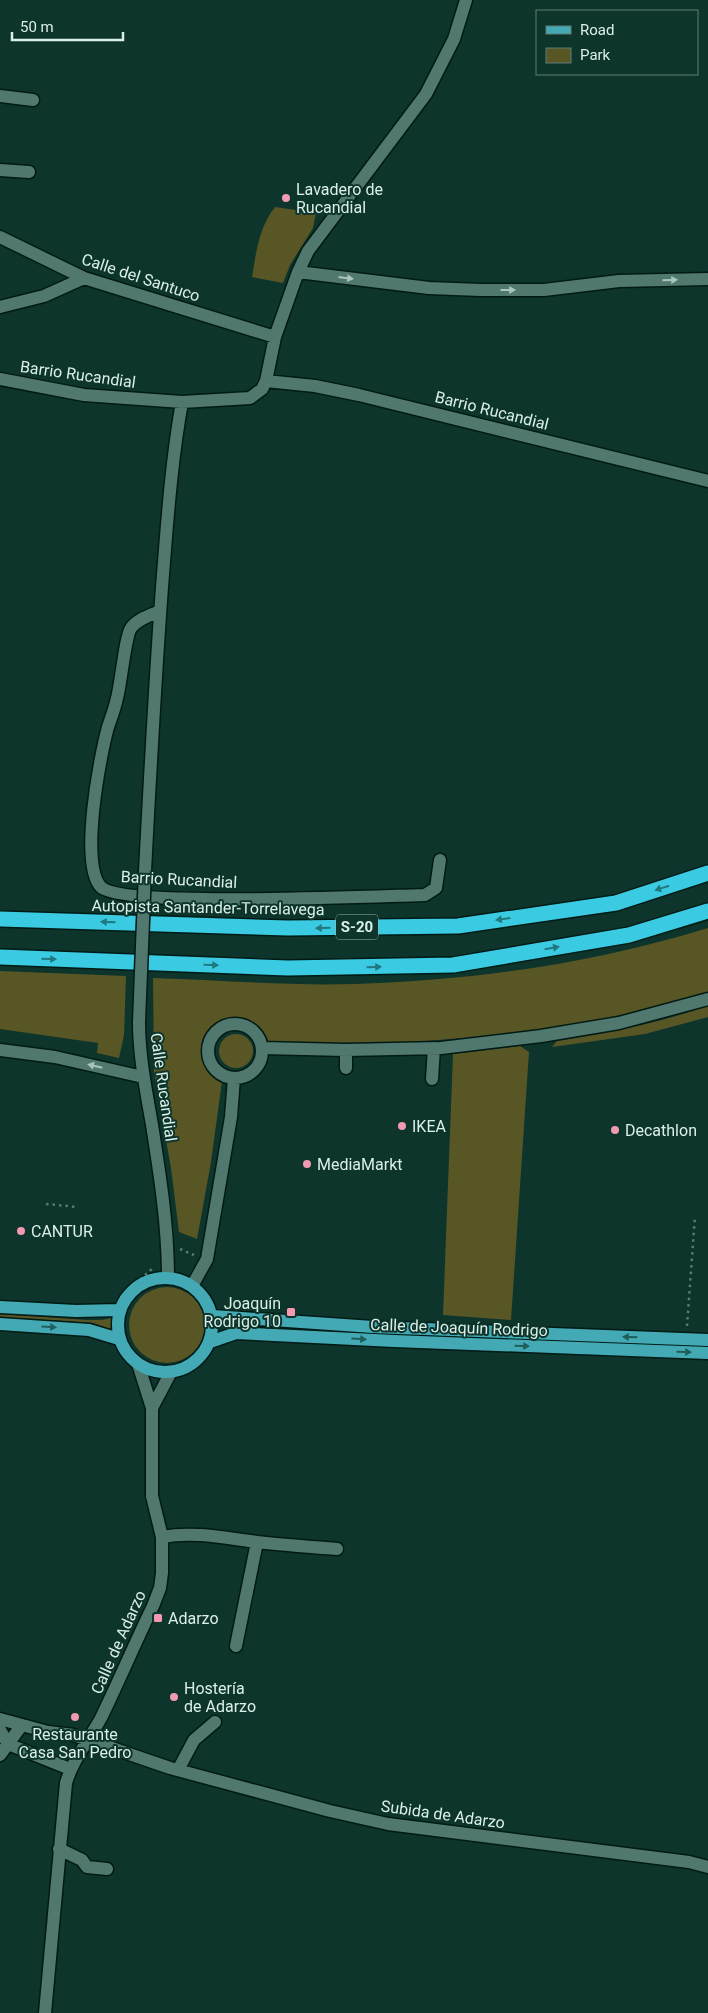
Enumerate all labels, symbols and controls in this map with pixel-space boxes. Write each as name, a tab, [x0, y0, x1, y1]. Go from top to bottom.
scale bar	[12, 10, 124, 42]
legend	[536, 10, 698, 75]
text: 50 m	[20, 18, 54, 36]
text: Road	[580, 21, 614, 39]
text: Park	[580, 46, 611, 64]
place label: Lavadero de Rucandial	[296, 180, 383, 217]
marker: Lavadero de Rucandial	[280, 192, 292, 204]
street label: Calle del Santuco	[79, 249, 202, 306]
one-way arrow	[339, 274, 355, 282]
one-way arrow	[663, 276, 679, 284]
one-way arrow	[501, 286, 517, 294]
street label: Barrio Rucandial	[19, 357, 137, 392]
street label: Barrio Rucandial	[433, 387, 551, 434]
street label: Barrio Rucandial	[120, 867, 238, 892]
one-way arrow	[654, 885, 669, 892]
street label: Autopista Santander-Torrelavega	[91, 896, 325, 919]
road number: S-20	[336, 914, 378, 940]
one-way arrow	[494, 915, 510, 923]
one-way arrow	[100, 918, 116, 926]
one-way arrow	[315, 924, 331, 932]
one-way arrow	[544, 944, 560, 952]
one-way arrow	[41, 955, 57, 963]
one-way arrow	[203, 962, 219, 970]
one-way arrow	[366, 963, 382, 971]
street label: Calle Rucandial	[146, 1032, 181, 1143]
one-way arrow	[88, 1062, 103, 1070]
place label: IKEA	[412, 1117, 446, 1136]
marker: IKEA	[396, 1120, 408, 1132]
place label: Decathlon	[625, 1121, 697, 1140]
marker: Decathlon	[609, 1124, 621, 1136]
place label: MediaMarkt	[317, 1155, 403, 1174]
marker: MediaMarkt	[301, 1158, 313, 1170]
place label: CANTUR	[31, 1222, 93, 1241]
marker: CANTUR	[15, 1225, 27, 1237]
place label: Joaquín Rodrigo 10	[204, 1294, 281, 1331]
marker: Joaquín Rodrigo 10	[285, 1306, 297, 1318]
street label: Calle de Joaquín Rodrigo	[370, 1315, 548, 1340]
one-way arrow	[41, 1323, 57, 1331]
one-way arrow	[621, 1333, 637, 1341]
one-way arrow	[352, 1336, 368, 1344]
one-way arrow	[514, 1342, 530, 1350]
one-way arrow	[676, 1349, 692, 1357]
street label: Calle de Adarzo	[87, 1587, 150, 1697]
place label: Adarzo	[168, 1609, 219, 1628]
marker: Adarzo	[152, 1612, 164, 1624]
place label: Hostería de Adarzo	[184, 1679, 256, 1716]
marker: Hostería de Adarzo	[168, 1691, 180, 1703]
marker: Restaurante Casa San Pedro	[69, 1711, 81, 1723]
place label: Restaurante Casa San Pedro	[19, 1725, 131, 1762]
street label: Subida de Adarzo	[380, 1796, 506, 1833]

